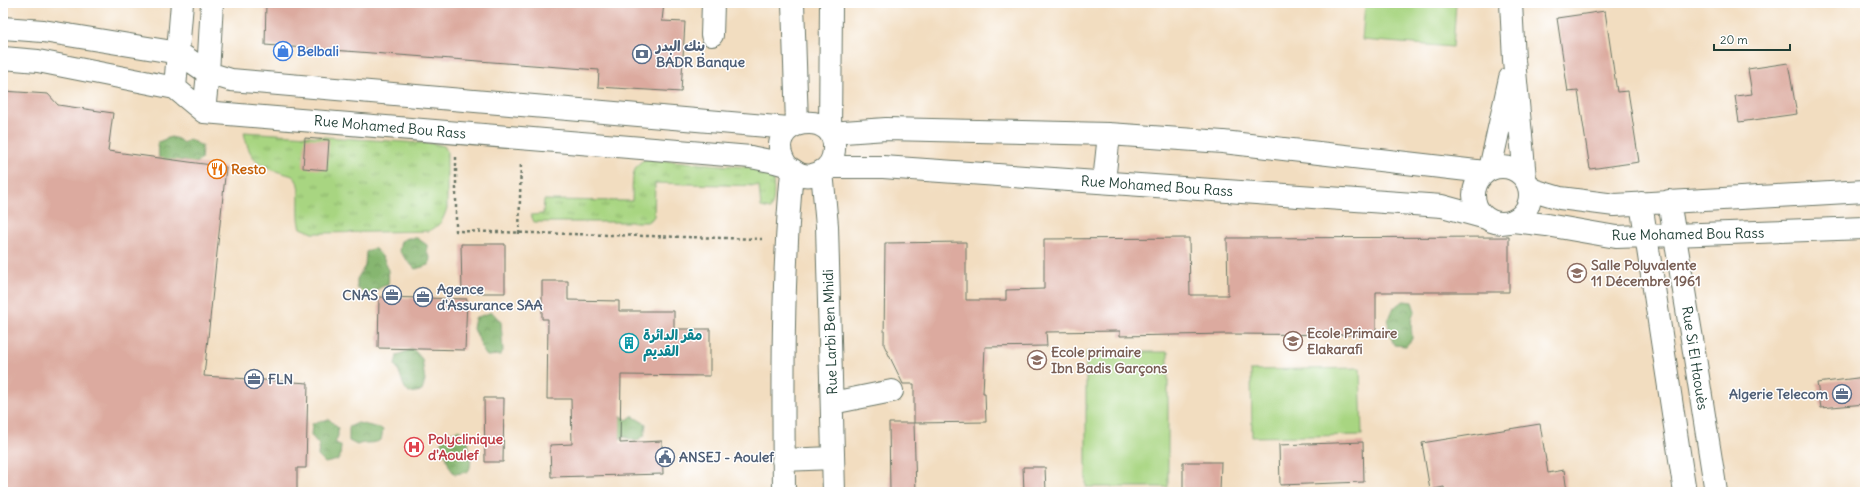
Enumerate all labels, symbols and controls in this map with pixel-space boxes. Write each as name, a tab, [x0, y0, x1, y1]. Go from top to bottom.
scale bar	[1714, 26, 1790, 52]
text: 20 m	[1720, 32, 1748, 47]
place label: بنك البدر BADR Banque	[654, 37, 745, 71]
shop icon: Belbali	[272, 40, 294, 62]
place label: Belbali	[297, 42, 339, 60]
bank icon: بنك البدر BADR Banque	[631, 43, 653, 65]
street label: Rue Mohamed Bou Rass	[313, 111, 467, 143]
restaurant icon: Resto	[206, 158, 228, 180]
place label: Resto	[231, 160, 266, 178]
street label: Rue Mohamed Bou Rass	[1080, 172, 1234, 200]
street label: Rue Mohamed Bou Rass	[1612, 224, 1764, 244]
place label: Salle Polyvalente 11 Décembre 1961	[1591, 256, 1701, 290]
school or university icon: Salle Polyvalente 11 Décembre 1961	[1566, 262, 1588, 284]
street label: Rue Larbi Ben Mhidi	[819, 269, 841, 395]
place label: Agence d'Assurance SAA	[437, 280, 542, 314]
office icon: CNAS	[381, 284, 403, 306]
place label: CNAS	[342, 286, 378, 304]
office icon: Agence d'Assurance SAA	[412, 286, 434, 308]
street label: Rue Si El Haouès	[1678, 305, 1712, 411]
place label: Ecole Primaire Elakarafi	[1307, 324, 1398, 358]
place label: مقر الدائرة القديم	[643, 326, 702, 362]
school or university icon: Ecole Primaire Elakarafi	[1282, 330, 1304, 352]
building icon: مقر الدائرة القديم	[618, 332, 640, 354]
place label: Ecole primaire Ibn Badis Garçons	[1051, 343, 1168, 377]
school or university icon: Ecole primaire Ibn Badis Garçons	[1026, 349, 1048, 371]
office icon: FLN	[243, 368, 265, 390]
place label: FLN	[268, 370, 293, 388]
office icon: Algerie Telecom	[1831, 383, 1853, 405]
place label: Algerie Telecom	[1729, 385, 1829, 403]
place label: Polyclinique d'Aoulef	[428, 430, 504, 464]
hospital icon: Polyclinique d'Aoulef	[403, 436, 425, 458]
public building icon: ANSEJ - Aoulef	[654, 446, 676, 468]
place label: ANSEJ - Aoulef	[679, 448, 775, 466]

